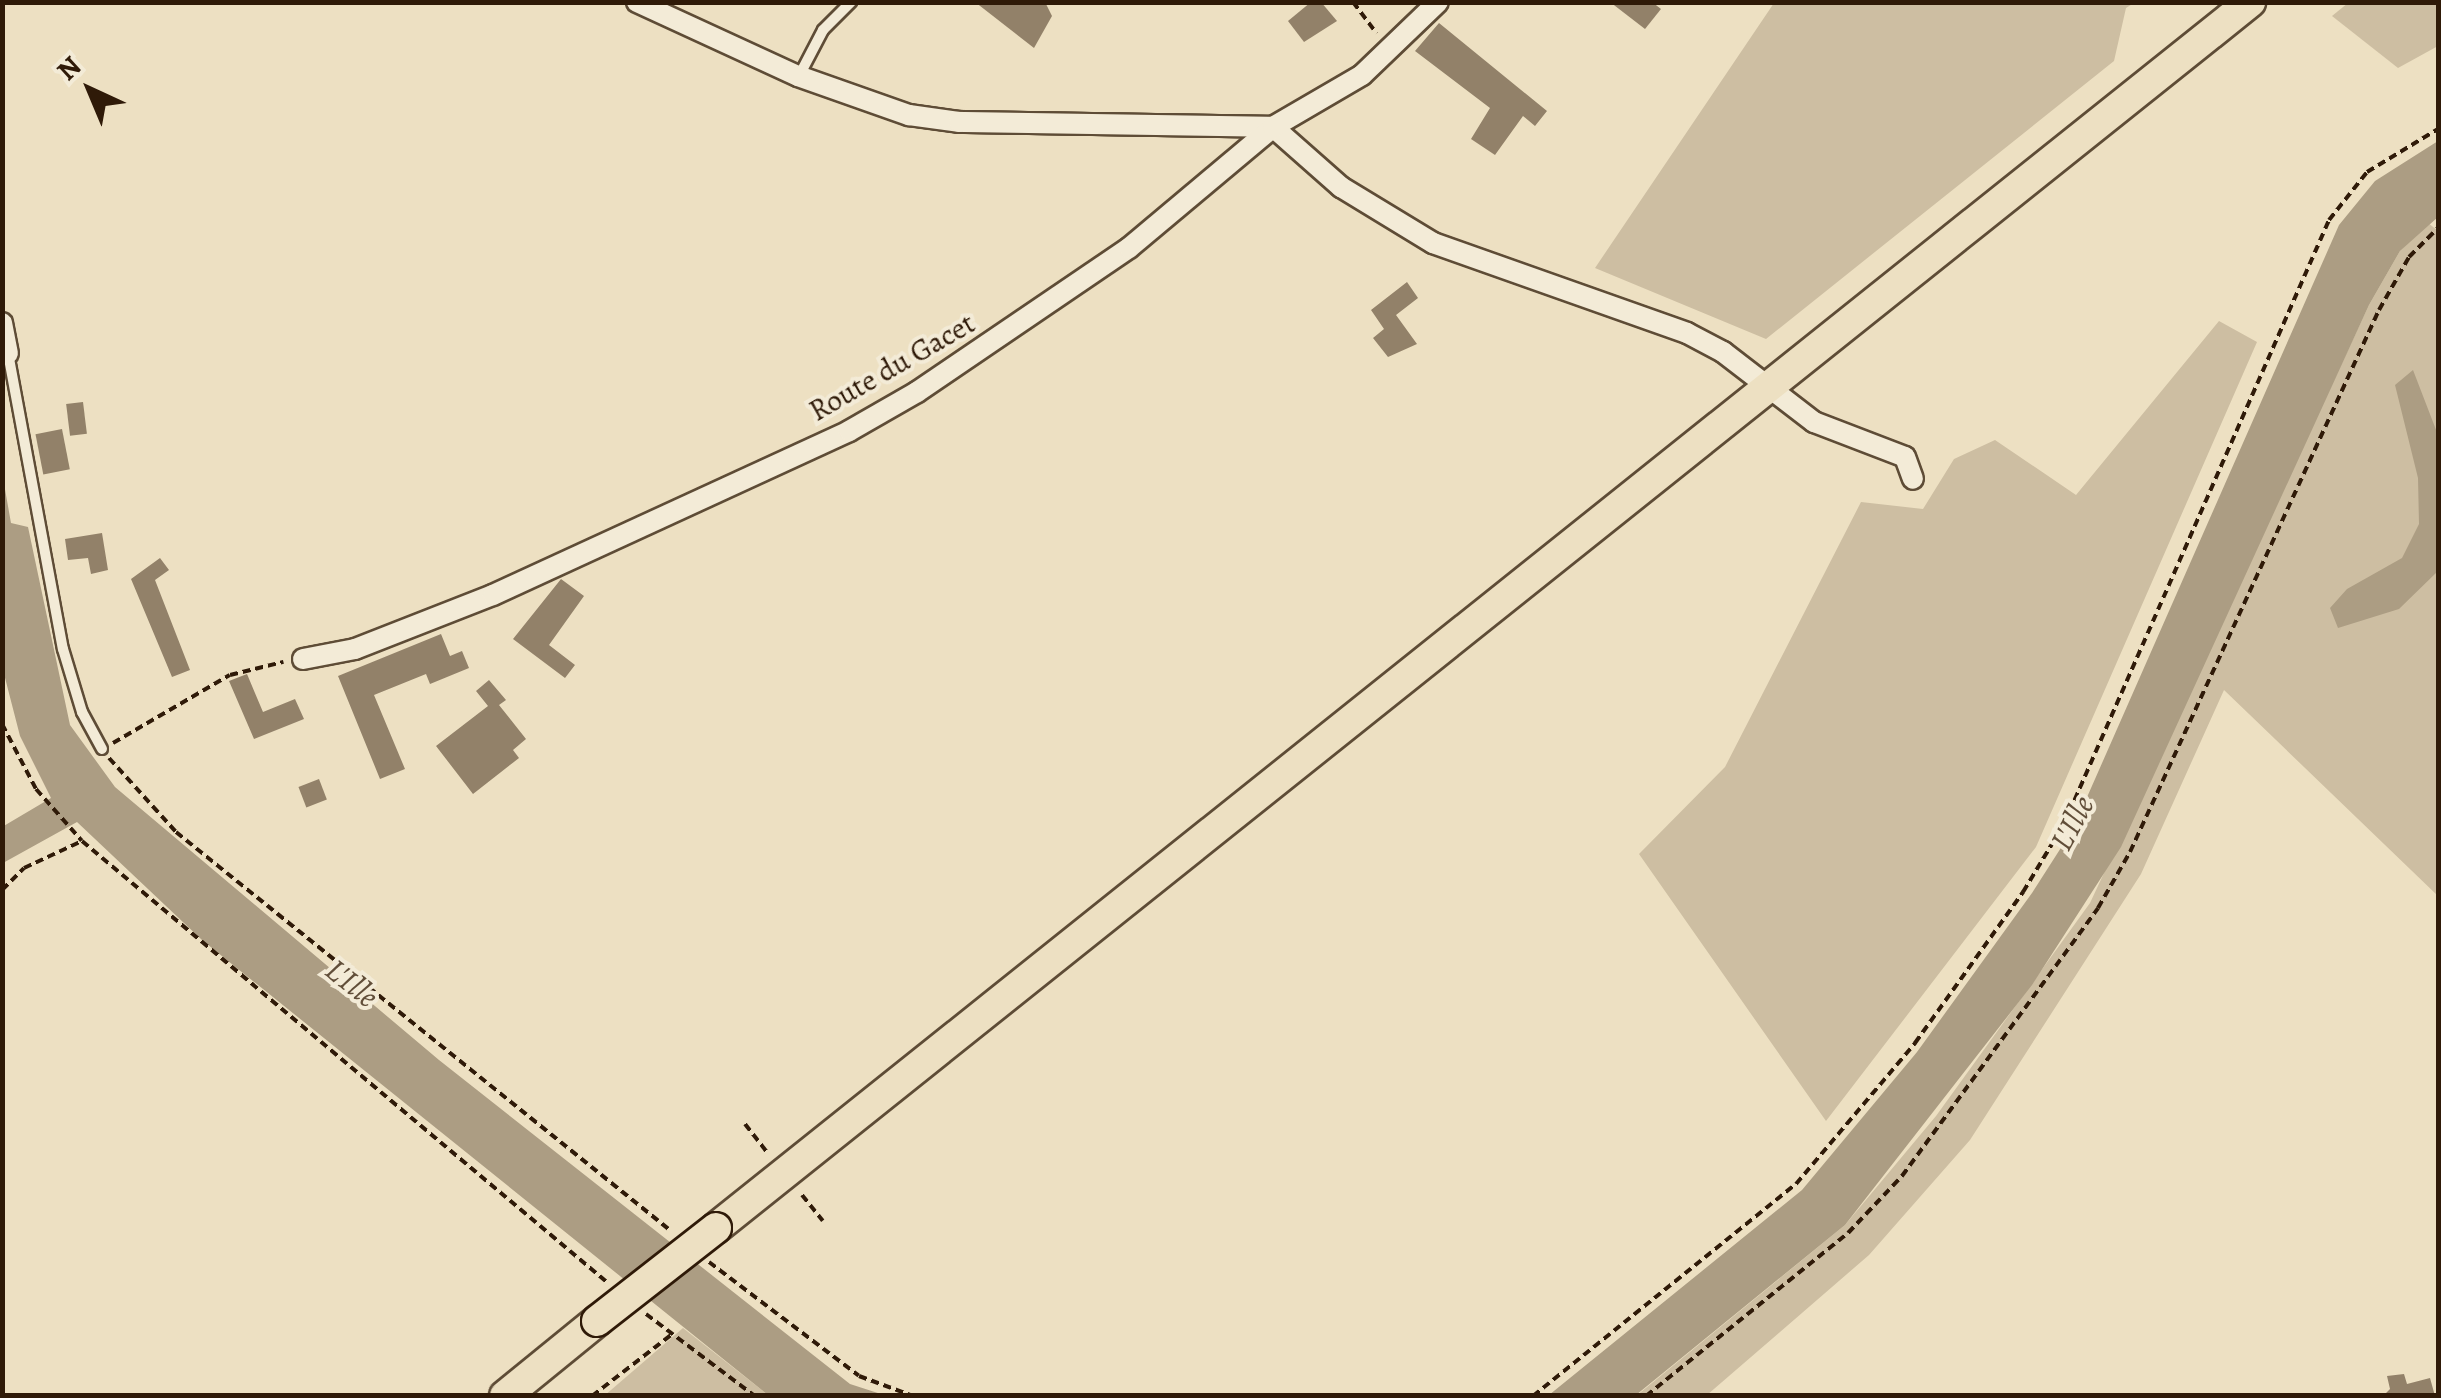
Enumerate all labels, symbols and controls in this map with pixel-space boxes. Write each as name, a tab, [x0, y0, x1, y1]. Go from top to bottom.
north arrow	[40, 40, 140, 140]
text: N	[49, 48, 90, 89]
street label: Route du Gacet	[803, 305, 981, 429]
water label: L'Ille	[2042, 789, 2102, 857]
water label: L'Ille	[318, 950, 386, 1016]

